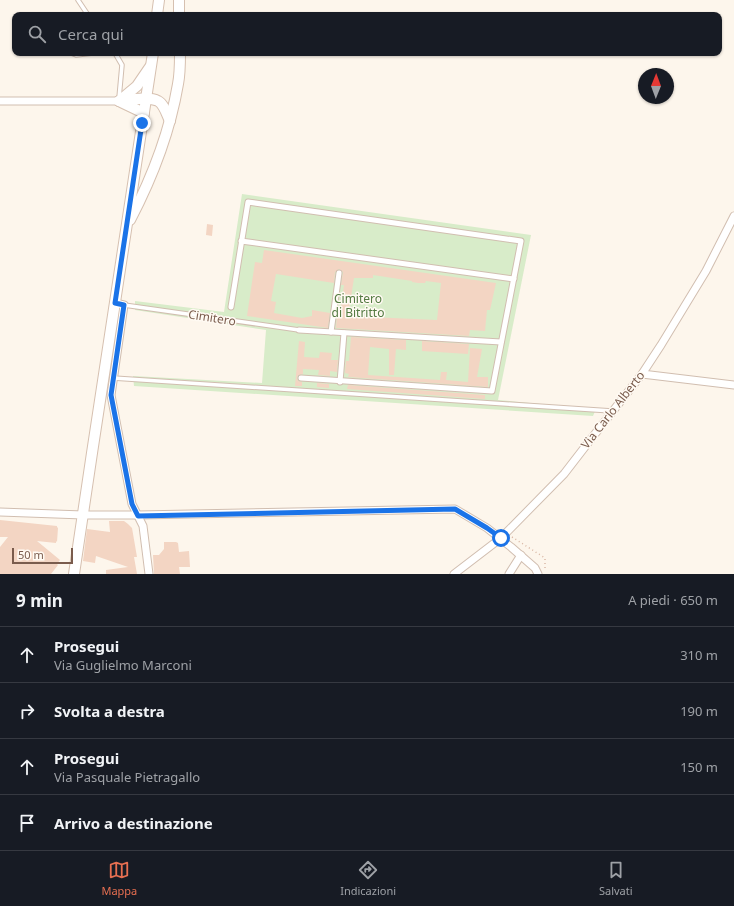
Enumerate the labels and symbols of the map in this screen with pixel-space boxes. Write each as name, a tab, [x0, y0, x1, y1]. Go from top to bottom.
north arrow	[638, 68, 674, 104]
route end	[133, 114, 151, 132]
park label: Cimitero di Bitritto	[332, 290, 384, 321]
street label: Cimitero	[187, 305, 237, 330]
street label: Via Carlo Alberto	[577, 367, 648, 452]
route start	[492, 529, 510, 547]
scale bar	[12, 546, 73, 565]

